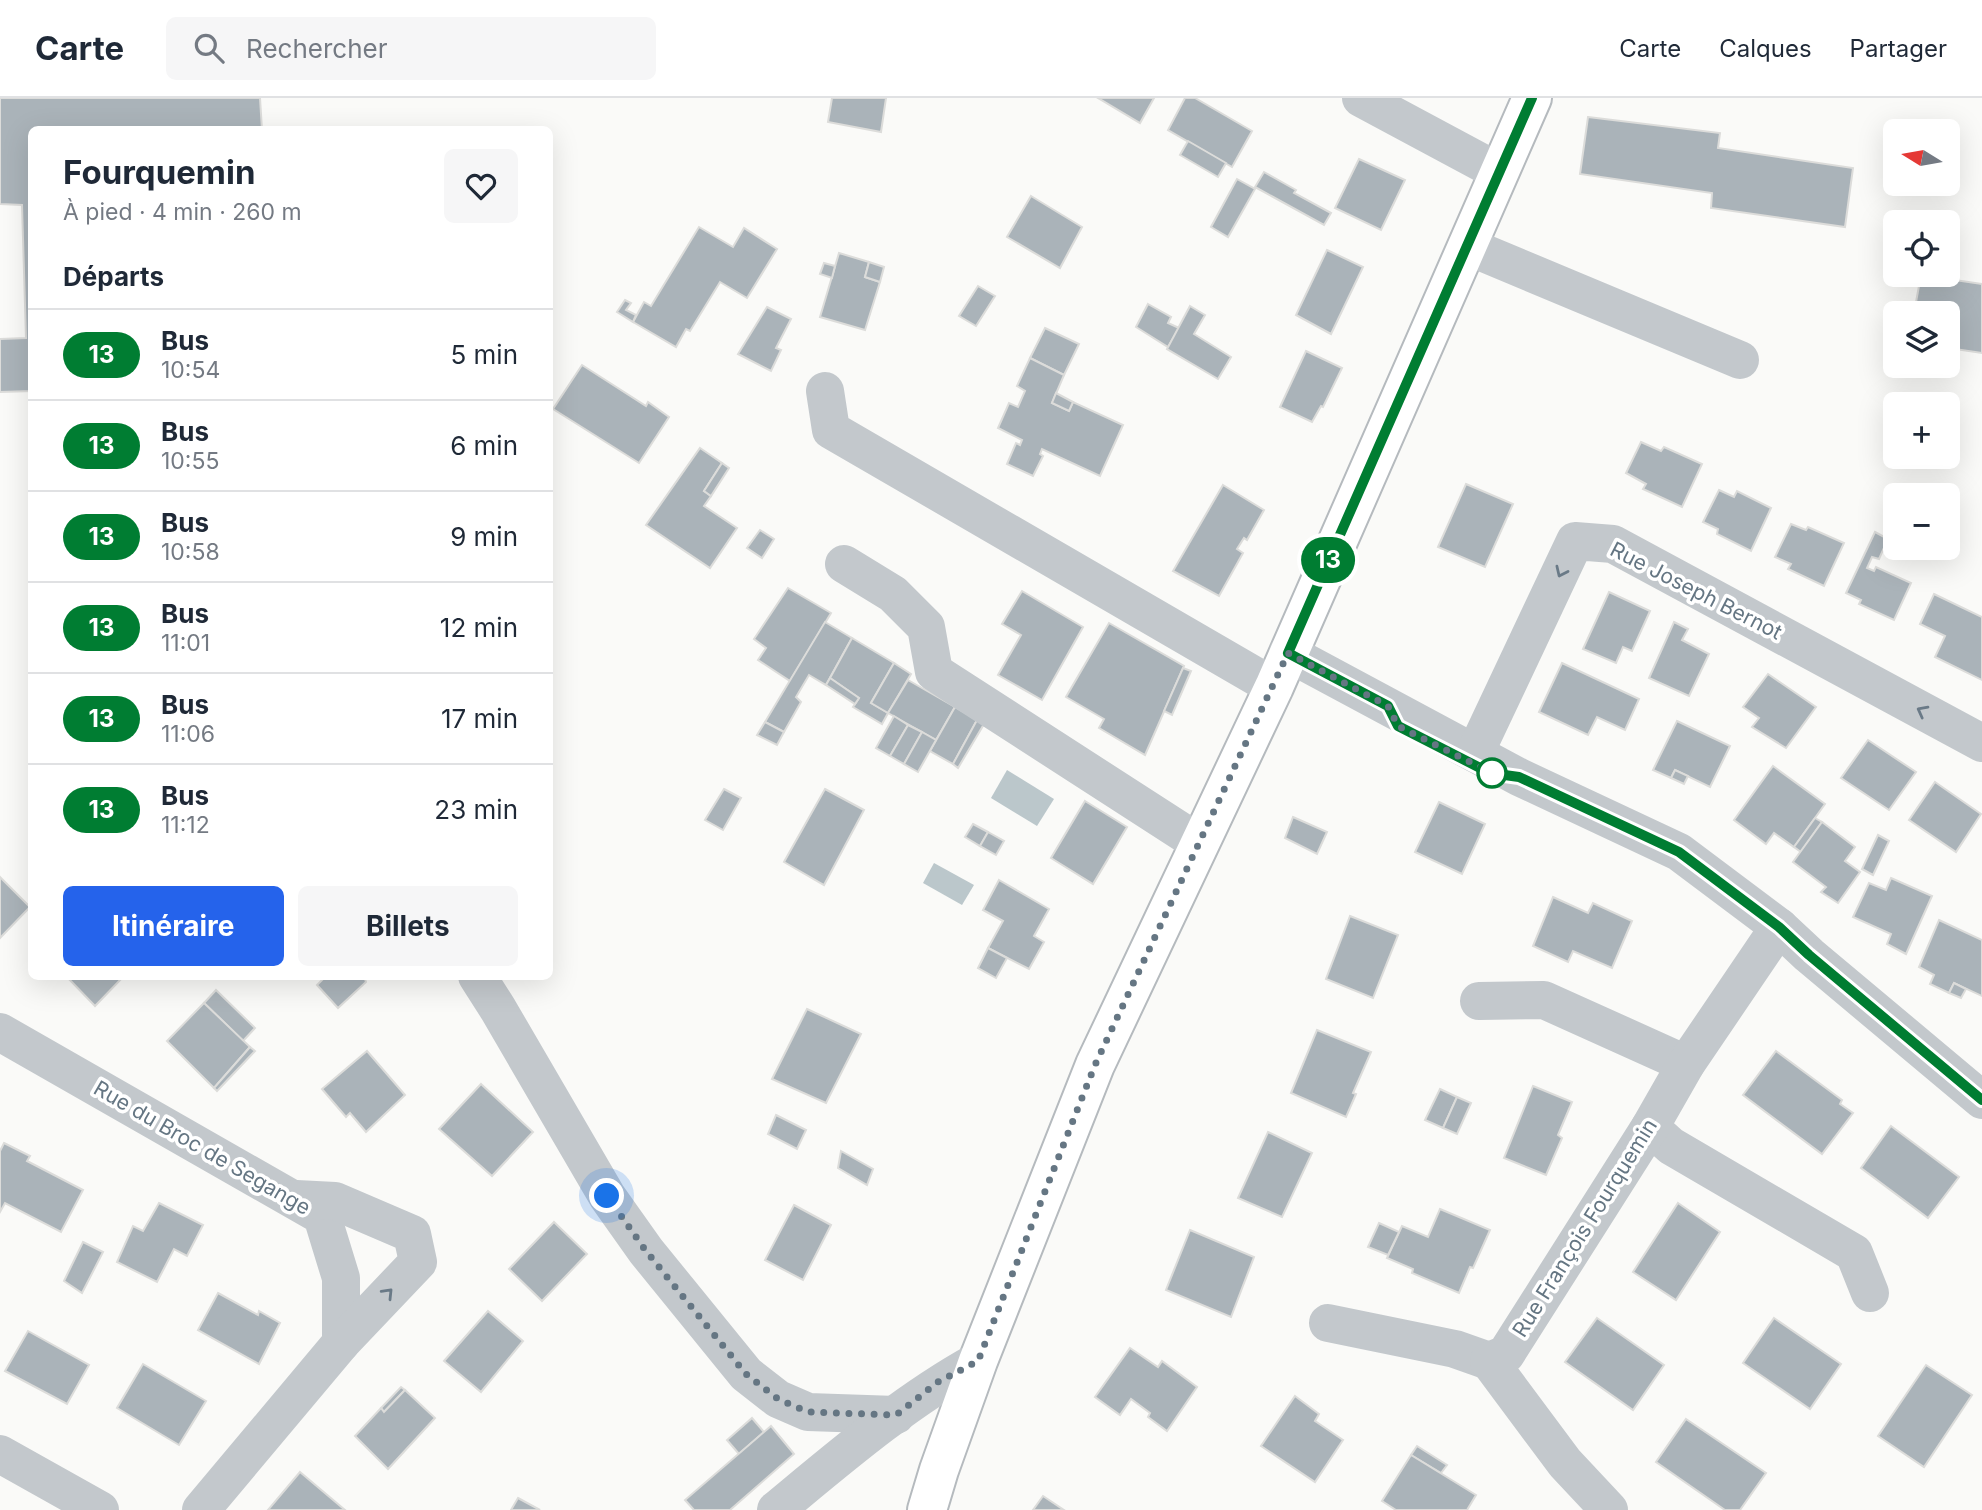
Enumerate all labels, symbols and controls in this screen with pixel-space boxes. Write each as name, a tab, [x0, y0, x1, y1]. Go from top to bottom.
search box	[166, 17, 656, 80]
text: Carte	[35, 28, 124, 68]
icon: search	[190, 29, 228, 67]
text: Rechercher	[246, 33, 388, 64]
text: Carte	[1619, 34, 1681, 63]
text: Calques	[1719, 34, 1812, 63]
text: Partager	[1850, 34, 1947, 63]
north arrow	[1883, 119, 1960, 196]
map controls	[1883, 119, 1960, 560]
button: heart	[444, 149, 518, 223]
text: Fourquemin	[63, 152, 255, 192]
text: À pied · 4 min · 260 m	[63, 198, 302, 226]
button: locate	[1883, 210, 1960, 287]
text: Départs	[63, 261, 164, 292]
button: layers	[1883, 301, 1960, 378]
text: Bus	[161, 325, 209, 356]
text: 5 min	[450, 339, 518, 370]
text: 13	[89, 340, 114, 369]
text: 10:54	[161, 356, 220, 384]
button: +	[1883, 392, 1960, 469]
text: Bus	[161, 416, 209, 447]
text: 6 min	[450, 430, 518, 461]
text: 13	[89, 431, 114, 460]
text: 10:55	[161, 447, 219, 475]
button: −	[1883, 483, 1960, 560]
text: Bus	[161, 507, 209, 538]
text: 9 min	[450, 521, 518, 552]
text: 13	[89, 522, 114, 551]
street label: Rue Joseph Bernot	[1606, 536, 1786, 645]
line badge: 13	[1296, 537, 1360, 583]
text: 10:58	[161, 538, 220, 566]
text: 13	[1315, 545, 1341, 574]
one-way arrow	[1555, 565, 1569, 577]
text: Bus	[161, 598, 209, 629]
text: 12 min	[440, 612, 518, 643]
text: 13	[89, 613, 114, 642]
text: 11:01	[161, 629, 210, 657]
text: Bus	[161, 689, 209, 720]
text: 17 min	[441, 703, 518, 734]
text: 13	[89, 704, 114, 733]
one-way arrow	[1917, 706, 1929, 719]
text: 11:06	[161, 720, 215, 748]
unlabelled marker	[1477, 758, 1507, 788]
text: Bus	[161, 780, 209, 811]
text: 23 min	[434, 794, 518, 825]
text: 13	[89, 795, 114, 824]
text: 11:12	[161, 811, 210, 839]
button: Itinéraire	[63, 886, 284, 966]
button: Billets	[298, 886, 518, 966]
street label: Rue du Broc de Segange	[89, 1075, 315, 1220]
street label: Rue François Fourquemin	[1507, 1114, 1662, 1341]
your location	[589, 1178, 624, 1213]
one-way arrow	[379, 1289, 392, 1302]

